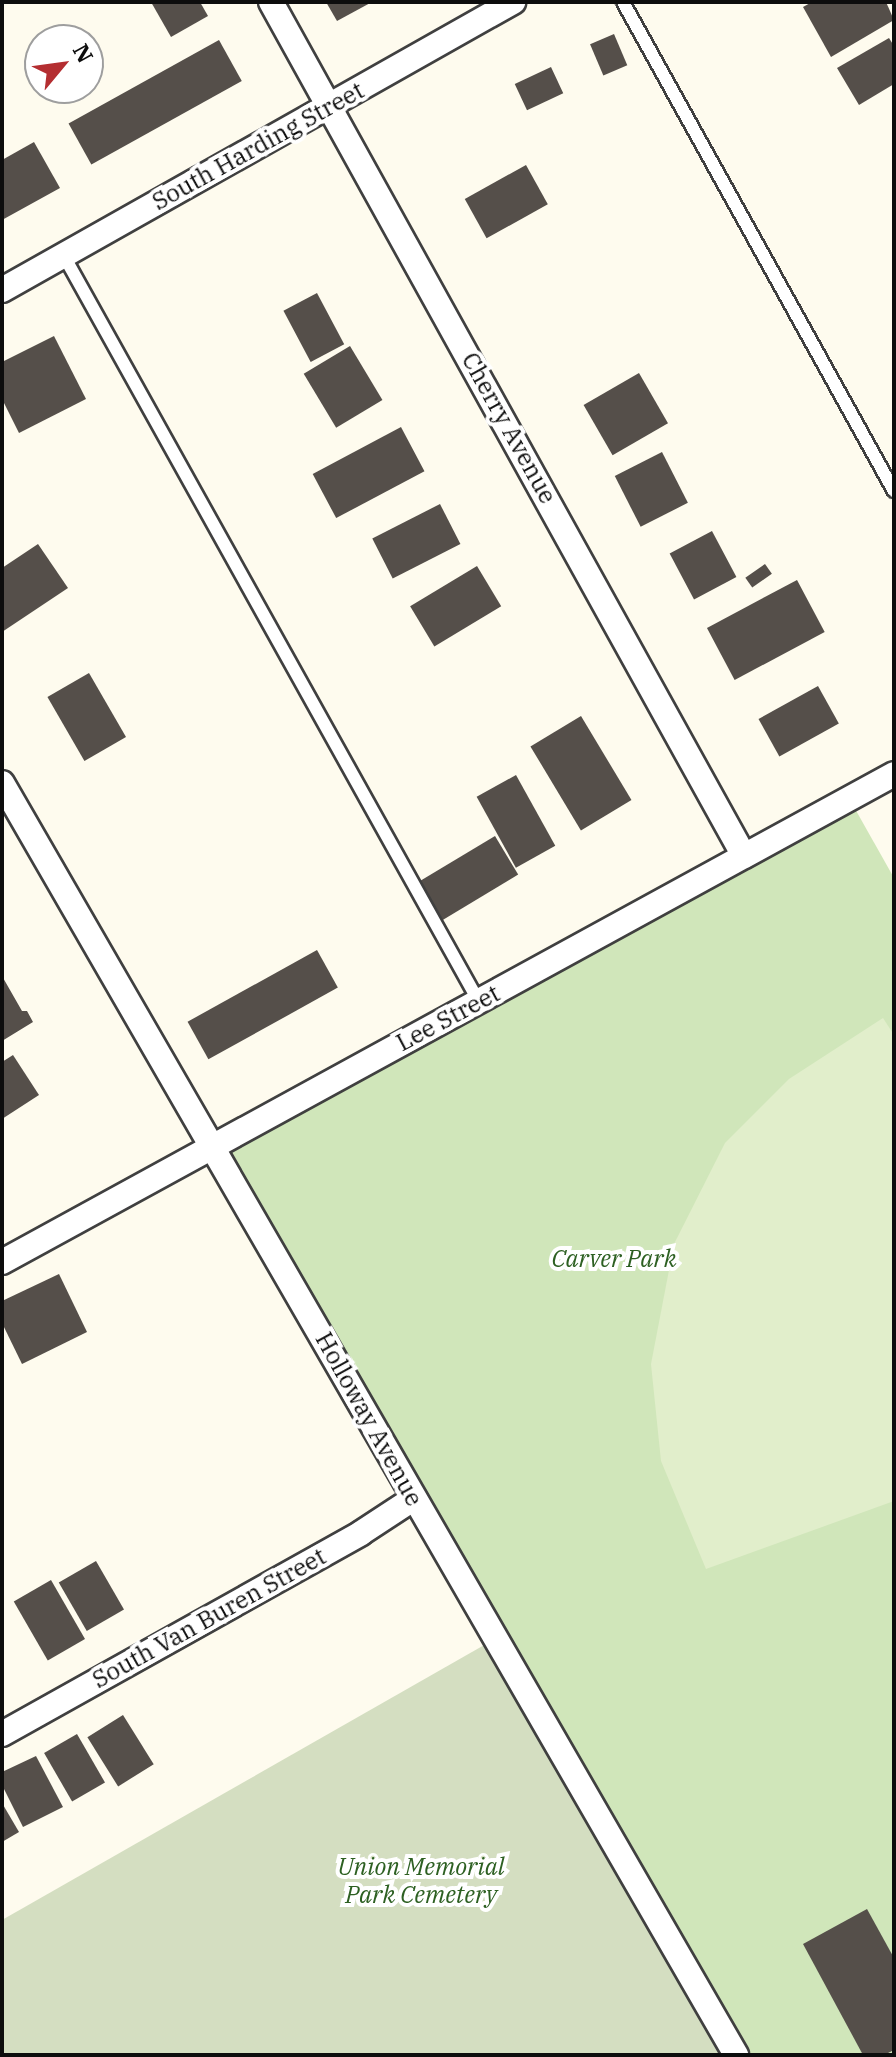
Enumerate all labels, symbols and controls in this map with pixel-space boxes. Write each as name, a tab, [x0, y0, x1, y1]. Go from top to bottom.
north arrow	[24, 24, 104, 104]
text: N	[67, 38, 101, 68]
street label: South Harding Street	[147, 76, 369, 216]
street label: Cherry Avenue	[456, 347, 562, 509]
street label: Lee Street	[391, 979, 505, 1057]
park label: Carver Park	[551, 1245, 677, 1273]
street label: Holloway Avenue	[309, 1327, 429, 1511]
street label: South Van Buren Street	[87, 1542, 331, 1694]
park label: Union Memorial Park Cemetery	[337, 1853, 505, 1909]

